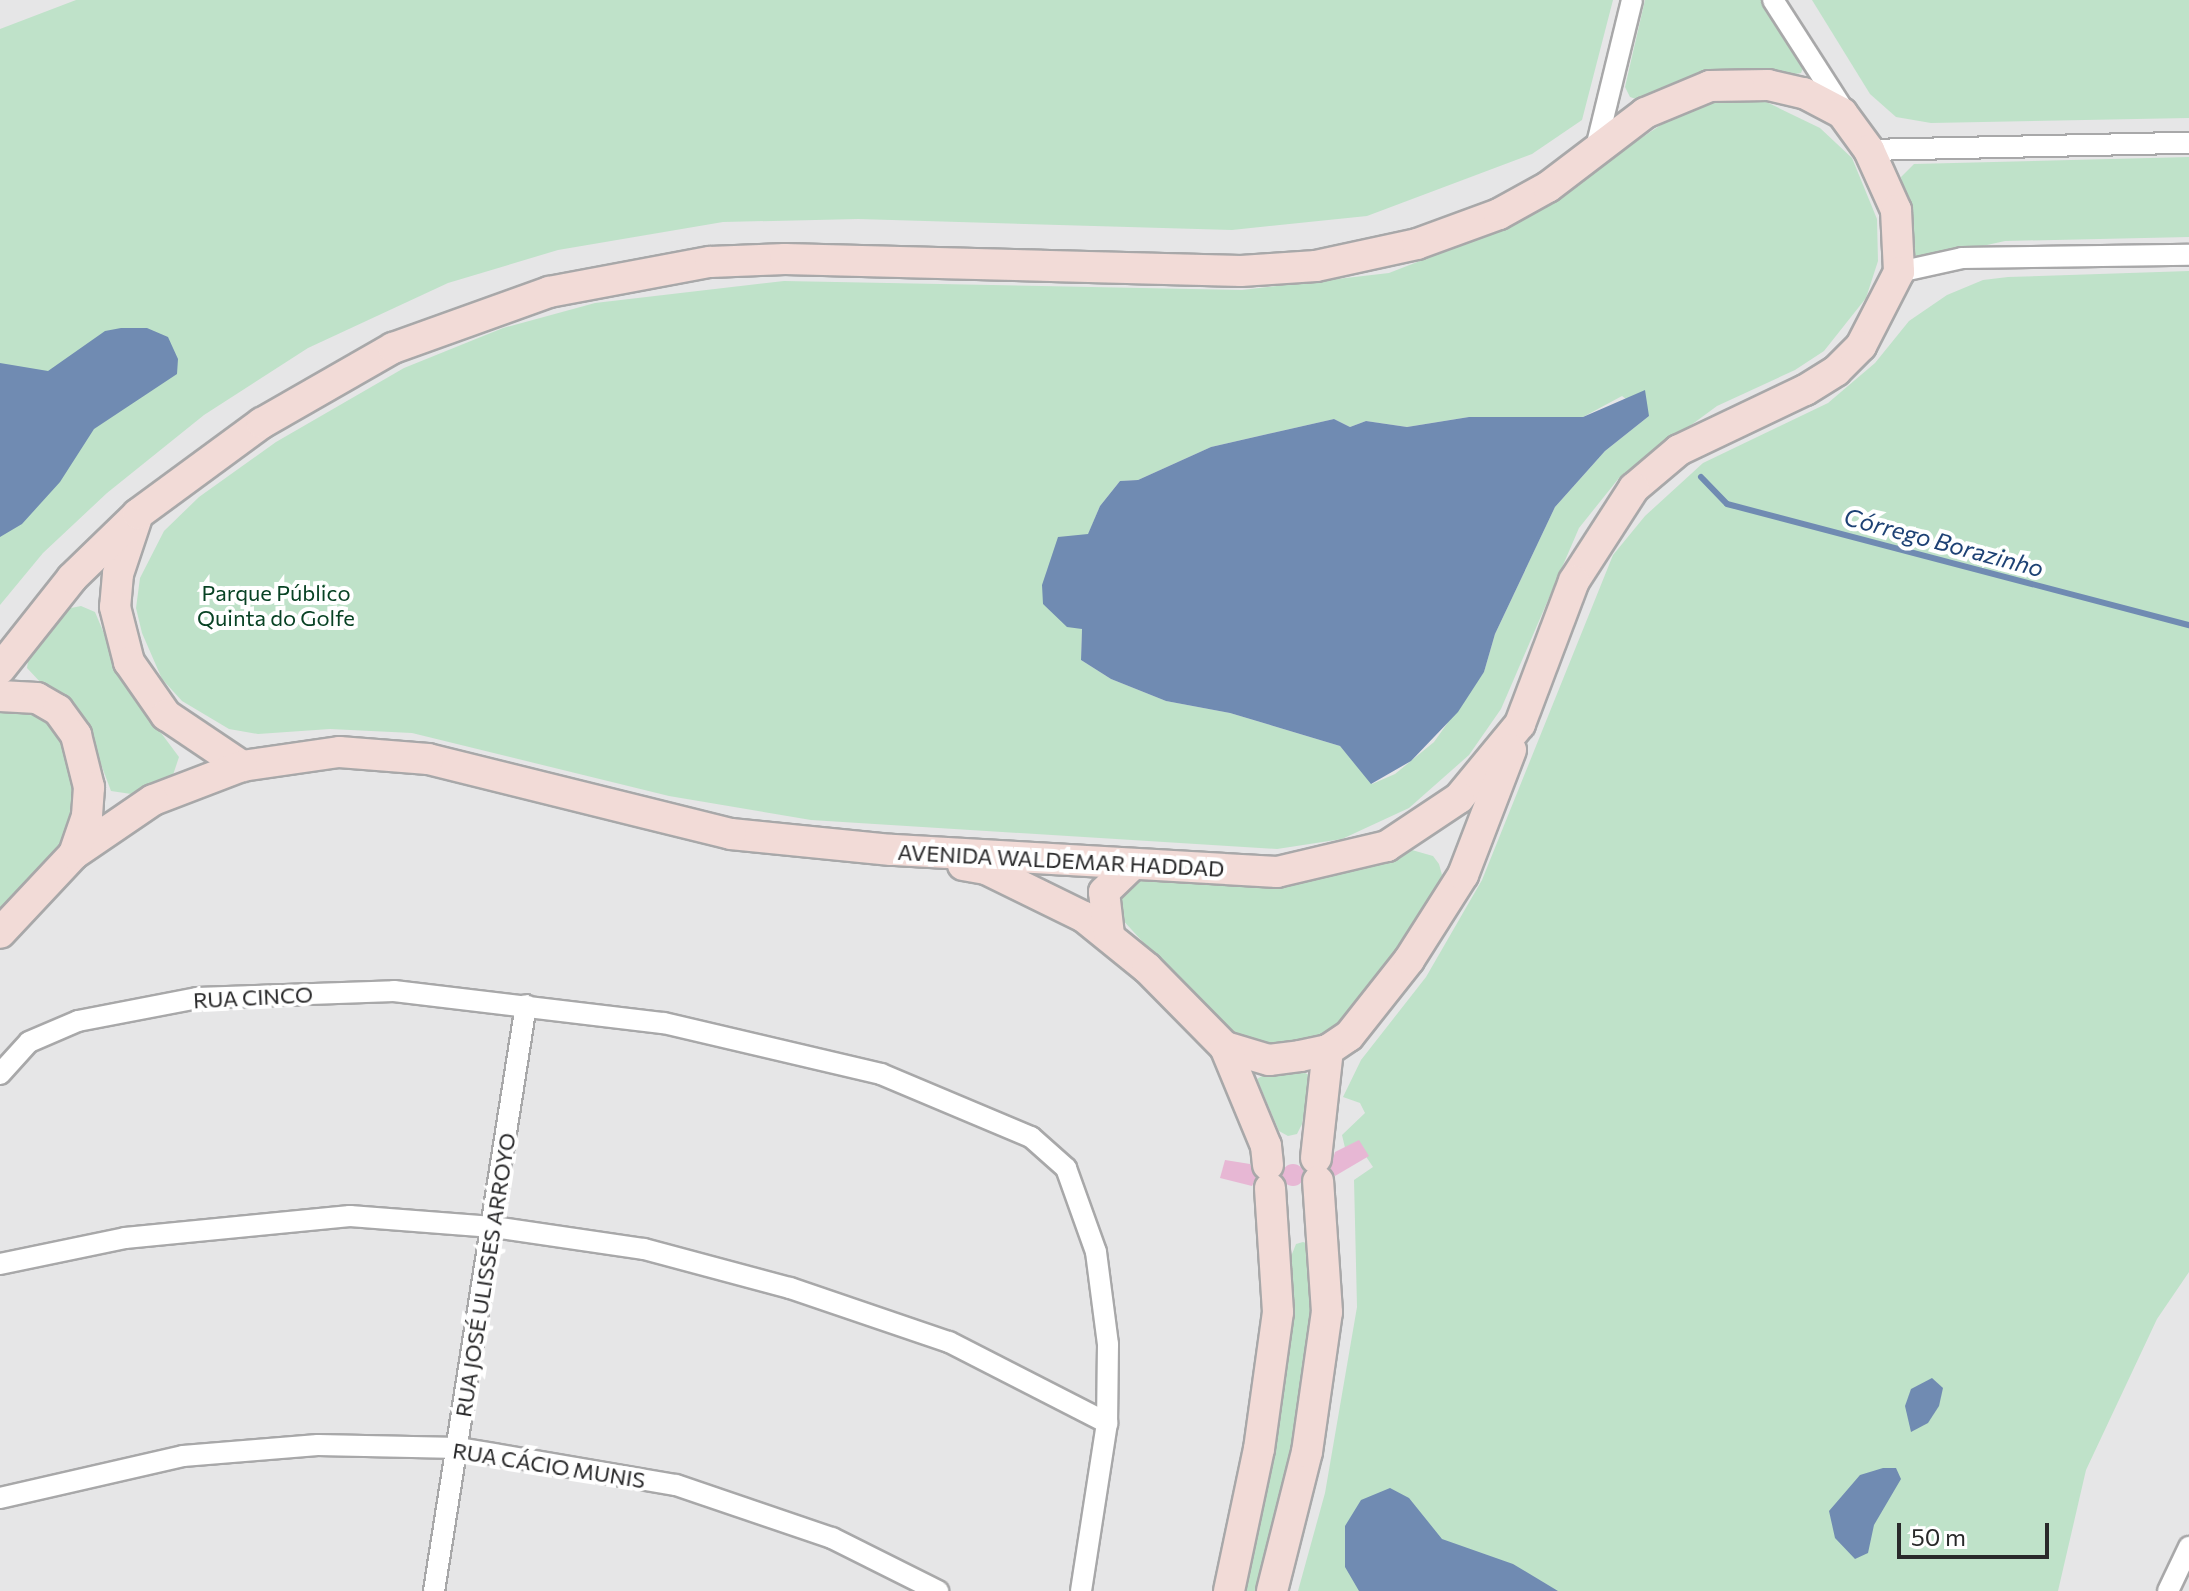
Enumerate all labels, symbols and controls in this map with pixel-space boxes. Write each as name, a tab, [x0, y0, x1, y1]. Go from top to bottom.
water label: Córrego Borazinho	[1841, 501, 2047, 583]
park label: Parque Público Quinta do Golfe	[197, 579, 355, 630]
street label: AVENIDA WALDEMAR HADDAD	[897, 838, 1225, 882]
street label: RUA CINCO	[192, 981, 314, 1013]
street label: RUA JOSÉ ULISSES ARROYO	[449, 1131, 521, 1419]
street label: RUA CÁCIO MUNIS	[451, 1437, 647, 1493]
scale bar	[1901, 1507, 2053, 1557]
text: 50 m	[1911, 1522, 1966, 1551]

